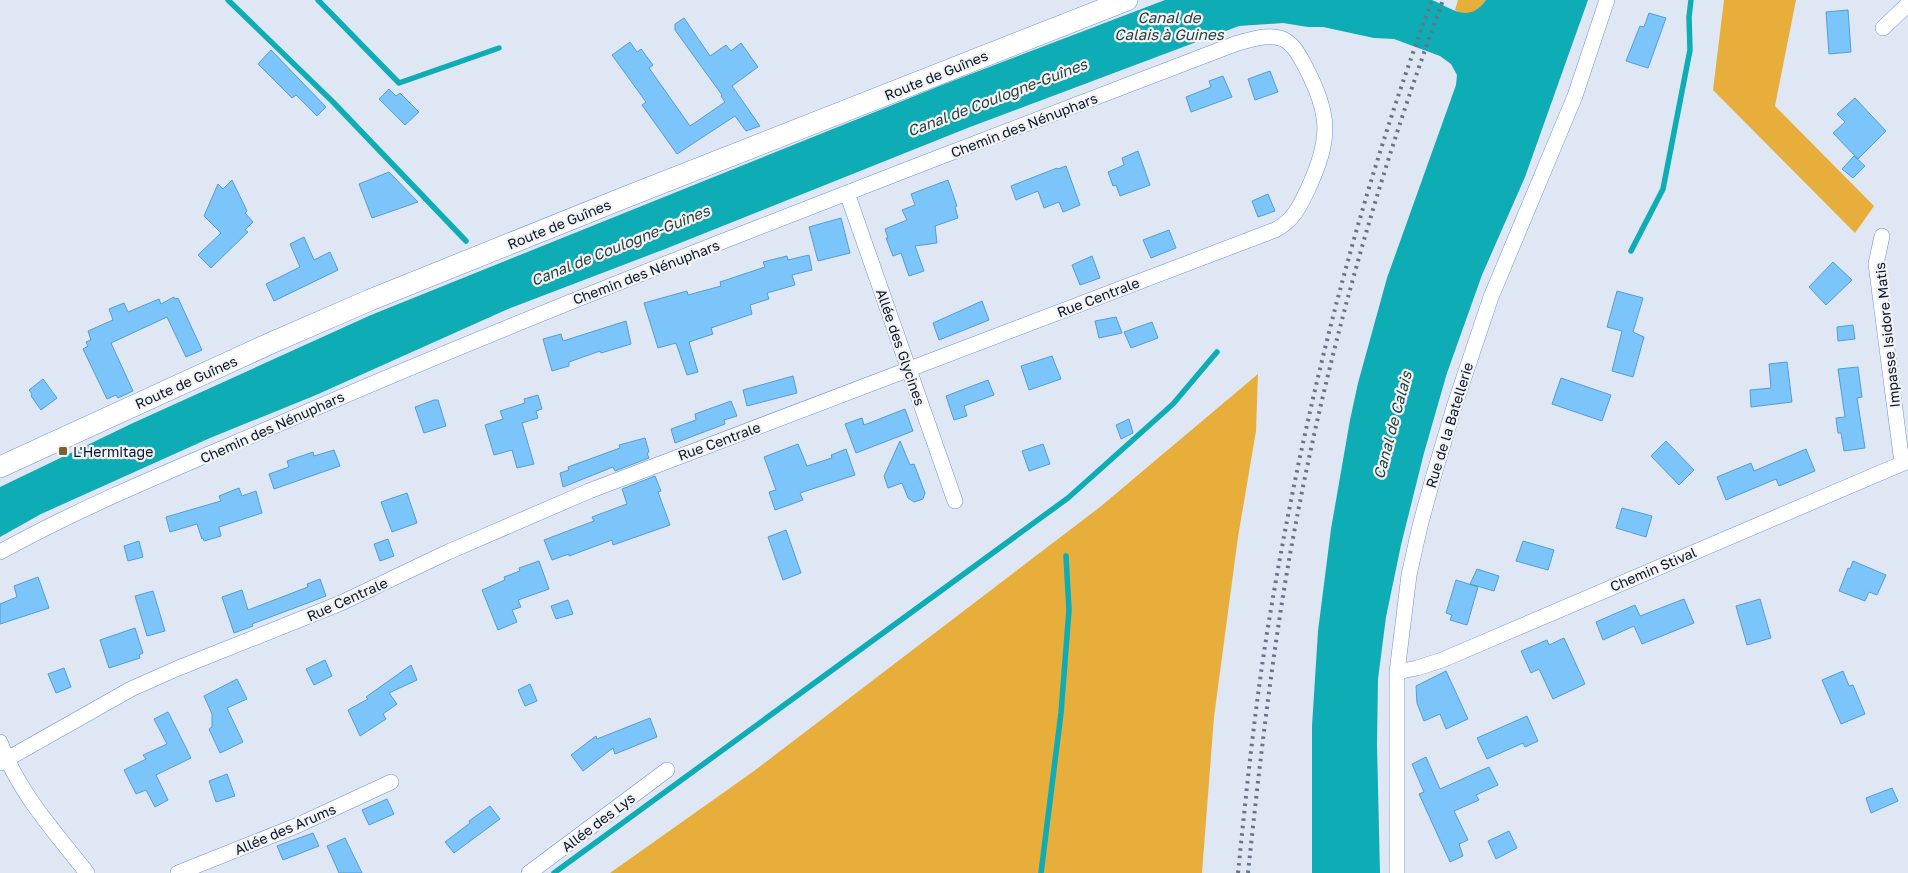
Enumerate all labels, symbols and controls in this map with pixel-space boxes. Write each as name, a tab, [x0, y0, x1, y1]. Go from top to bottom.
water label: Canal de Calais à Guines	[1114, 8, 1225, 43]
street label: Route de Guînes	[882, 47, 990, 103]
water label: Canal de Coulogne-Guînes	[905, 54, 1091, 141]
street label: Chemin des Nénuphars	[948, 89, 1100, 161]
street label: Route de Guînes	[505, 196, 613, 252]
water label: Canal de Coulogne-Guînes	[528, 201, 713, 290]
street label: Chemin des Nénuphars	[570, 236, 722, 308]
street label: Impasse Isidore Matis	[1871, 262, 1903, 408]
street label: Rue Centrale	[1054, 274, 1142, 320]
street label: Allée des Glycines	[873, 286, 929, 408]
street label: Route de Guînes	[132, 352, 240, 412]
street label: Rue de la Batellerie	[1422, 360, 1476, 490]
water label: Canal de Calais	[1369, 368, 1415, 481]
street label: Chemin des Nénuphars	[197, 388, 347, 466]
street label: Rue Centrale	[675, 418, 763, 464]
place label: L'Hermitage	[73, 443, 153, 460]
marker: L'Hermitage	[57, 445, 69, 457]
street label: Chemin Stival	[1607, 543, 1699, 595]
street label: Rue Centrale	[304, 574, 390, 624]
street label: Allée des Lys	[558, 789, 638, 855]
street label: Allée des Arums	[232, 800, 338, 858]

